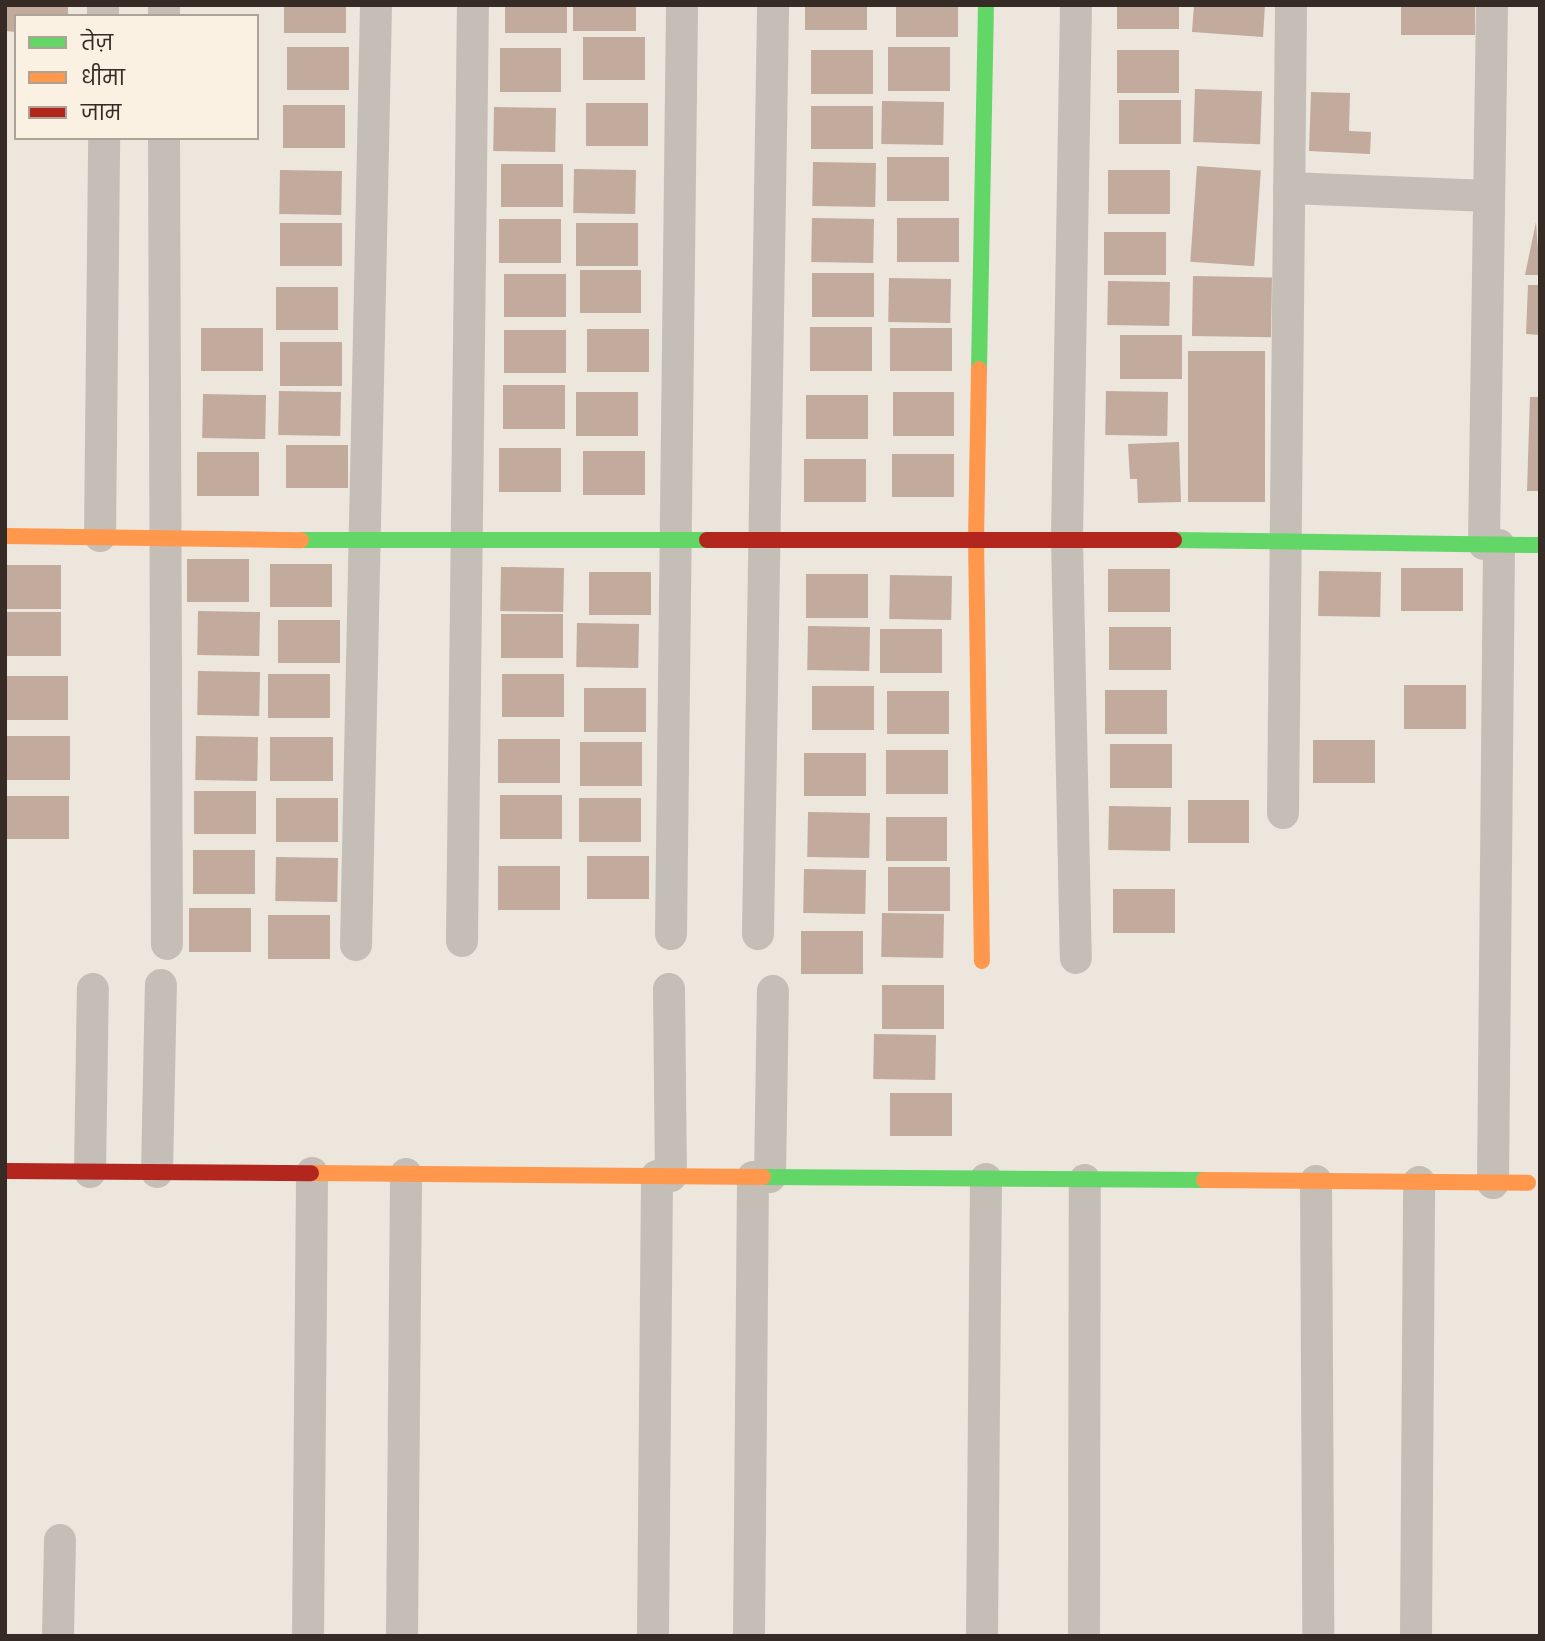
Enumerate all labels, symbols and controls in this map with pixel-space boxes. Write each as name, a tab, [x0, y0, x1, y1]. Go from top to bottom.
legend	[14, 14, 259, 140]
text: तेज़	[81, 28, 113, 57]
text: धीमा	[81, 63, 125, 92]
text: जाम	[81, 98, 121, 127]

